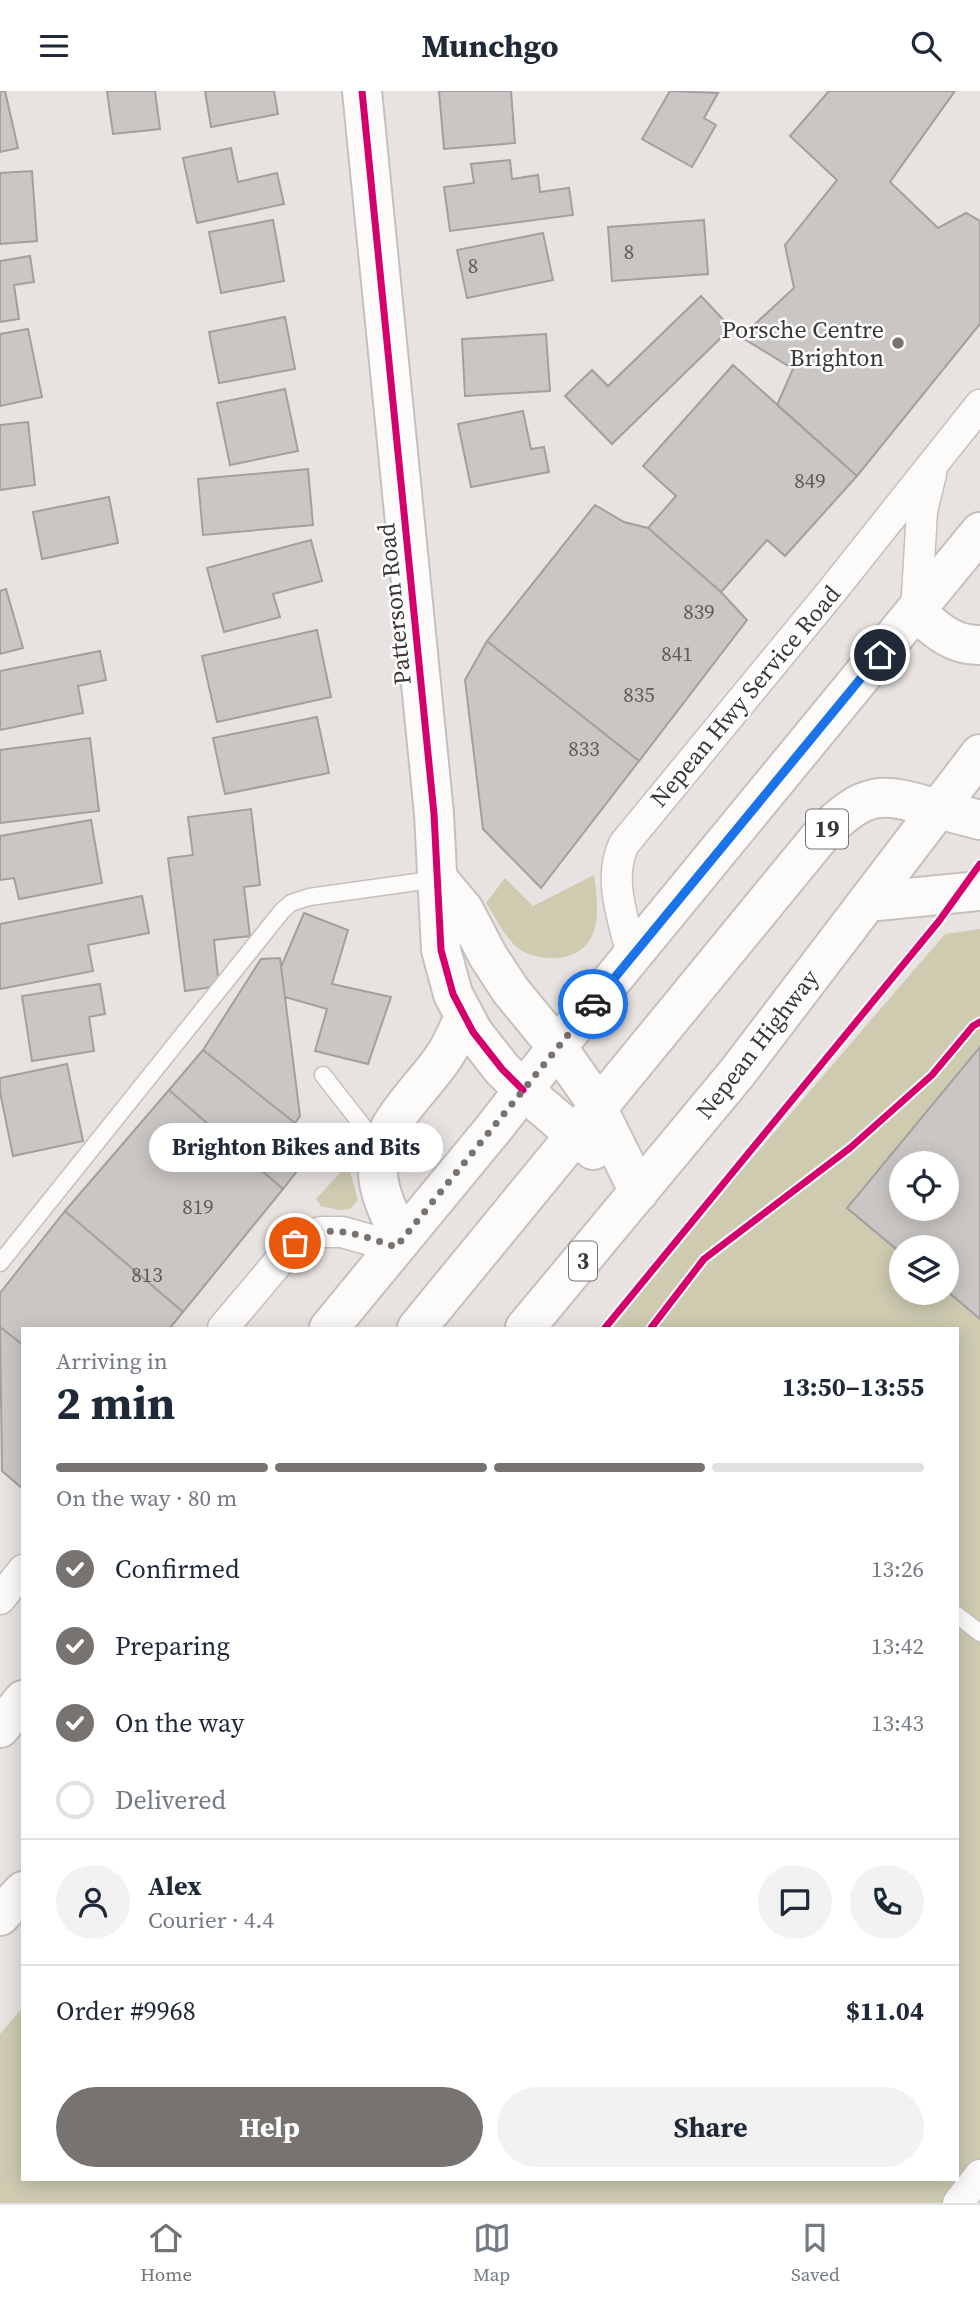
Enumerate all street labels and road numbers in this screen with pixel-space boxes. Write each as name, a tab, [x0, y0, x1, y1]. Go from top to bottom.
street label: Patterson Road	[369, 521, 419, 686]
street label: Nepean Hwy Service Road	[642, 578, 848, 814]
road number: 19	[806, 809, 848, 849]
street label: Nepean Highway	[688, 962, 826, 1126]
road number: 3	[569, 1241, 597, 1281]

